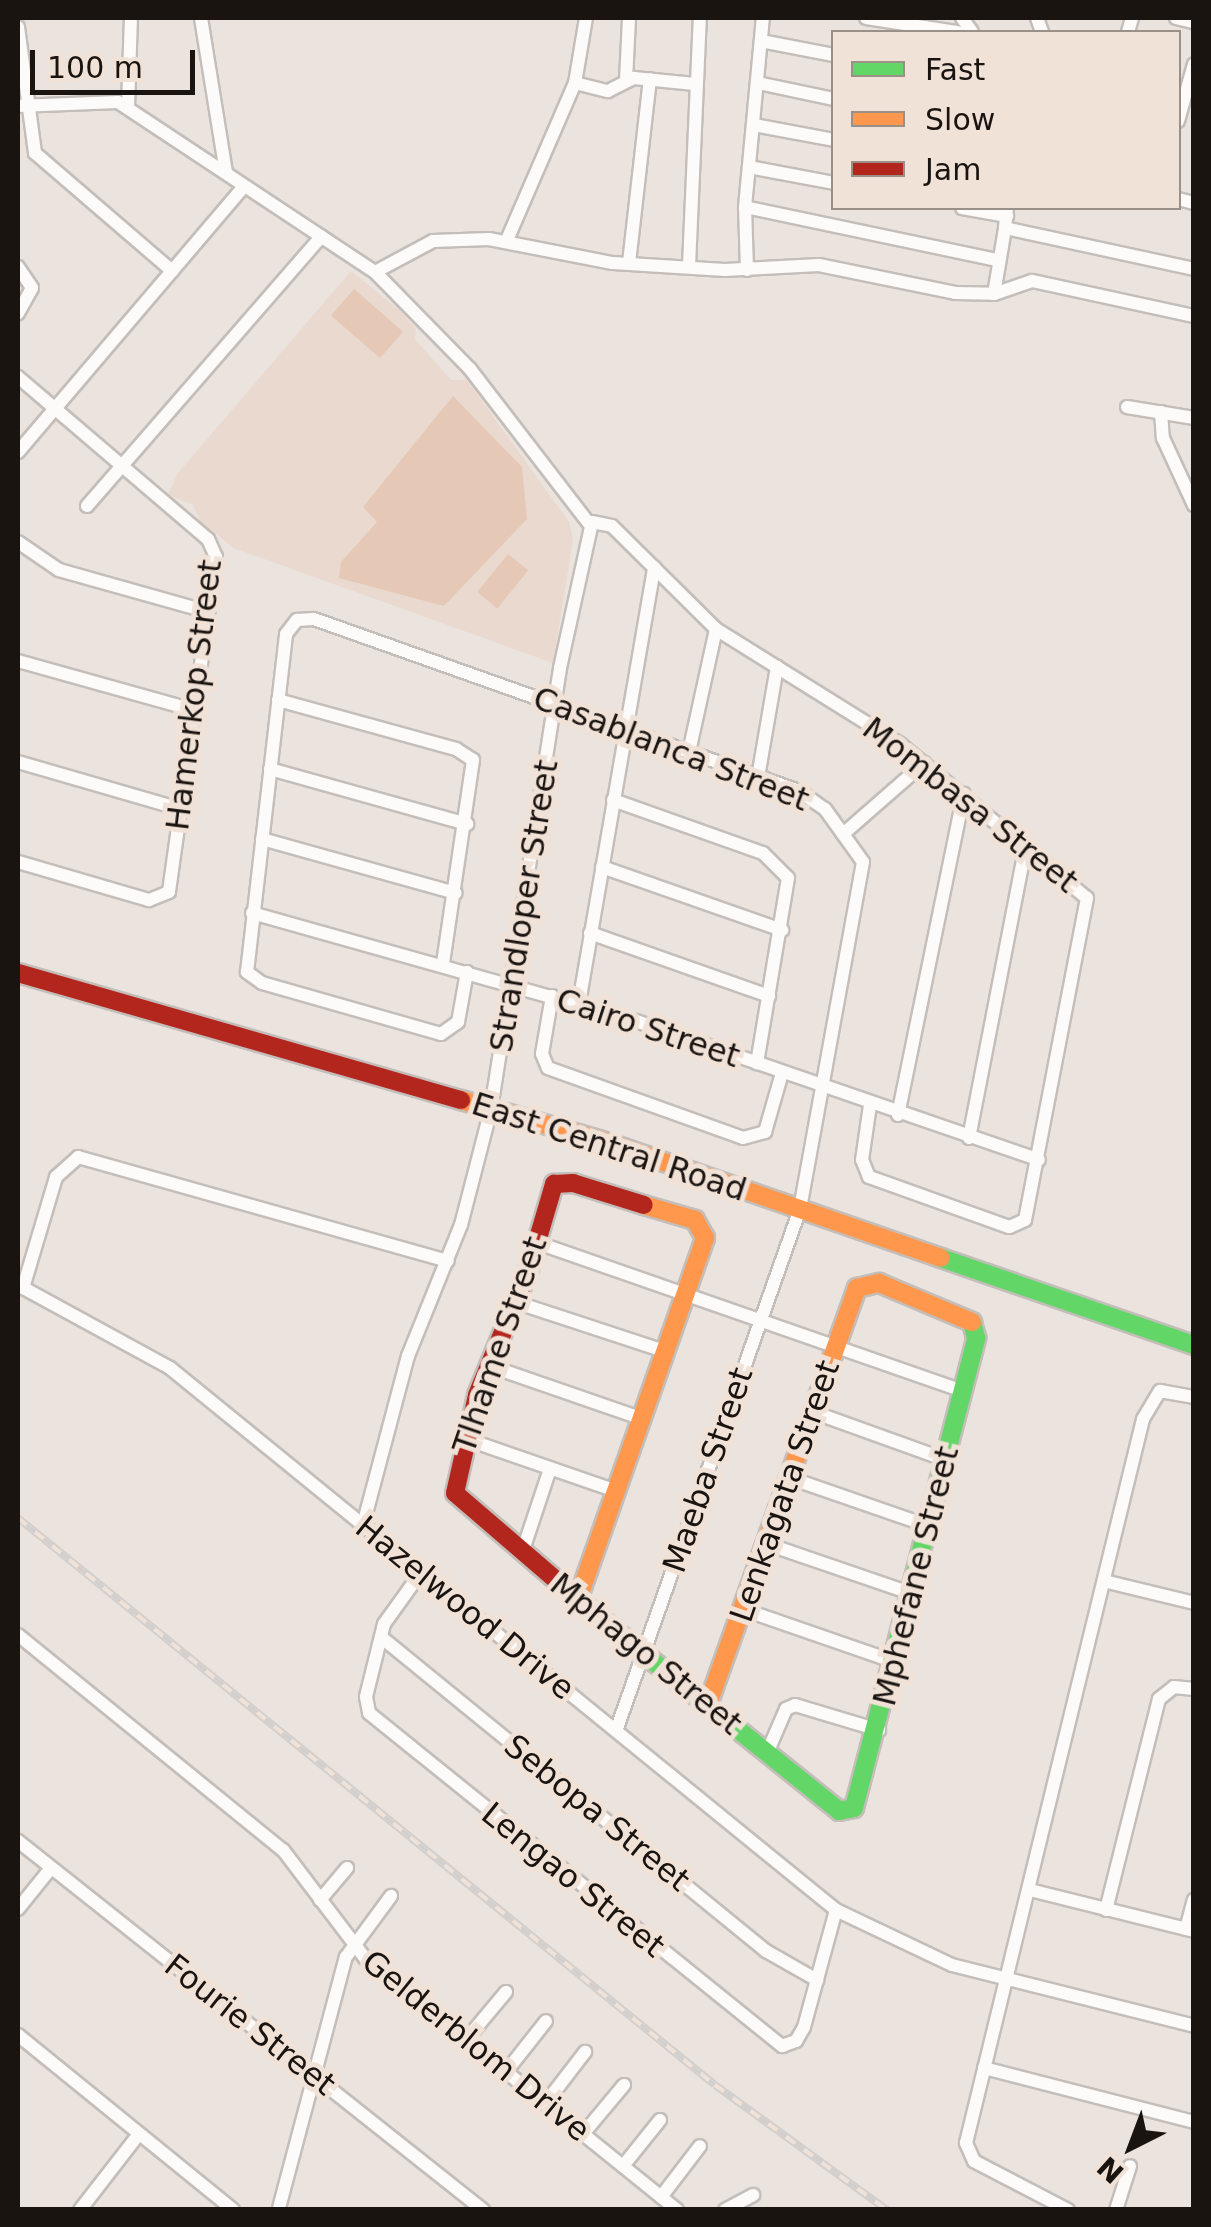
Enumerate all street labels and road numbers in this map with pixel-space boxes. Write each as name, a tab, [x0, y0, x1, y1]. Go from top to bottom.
street label: Hamerkop Street	[158, 557, 230, 833]
street label: Casablanca Street	[528, 679, 814, 819]
street label: Mombasa Street	[855, 709, 1085, 901]
street label: Strandloper Street	[482, 757, 566, 1055]
street label: Cairo Street	[552, 980, 744, 1076]
street label: East Central Road	[467, 1085, 751, 1209]
street label: Tlhame Street	[445, 1232, 555, 1458]
street label: Lenkagata Street	[722, 1355, 848, 1627]
street label: Maeba Street	[655, 1362, 761, 1578]
street label: Mphefane Street	[865, 1442, 967, 1710]
street label: Hazelwood Drive	[348, 1508, 582, 1708]
street label: Mphago Street	[543, 1565, 749, 1743]
street label: Sebopa Street	[497, 1727, 697, 1899]
street label: Lengao Street	[474, 1795, 672, 1965]
street label: Gelderblom Drive	[354, 1942, 598, 2150]
street label: Fourie Street	[157, 1946, 343, 2104]

